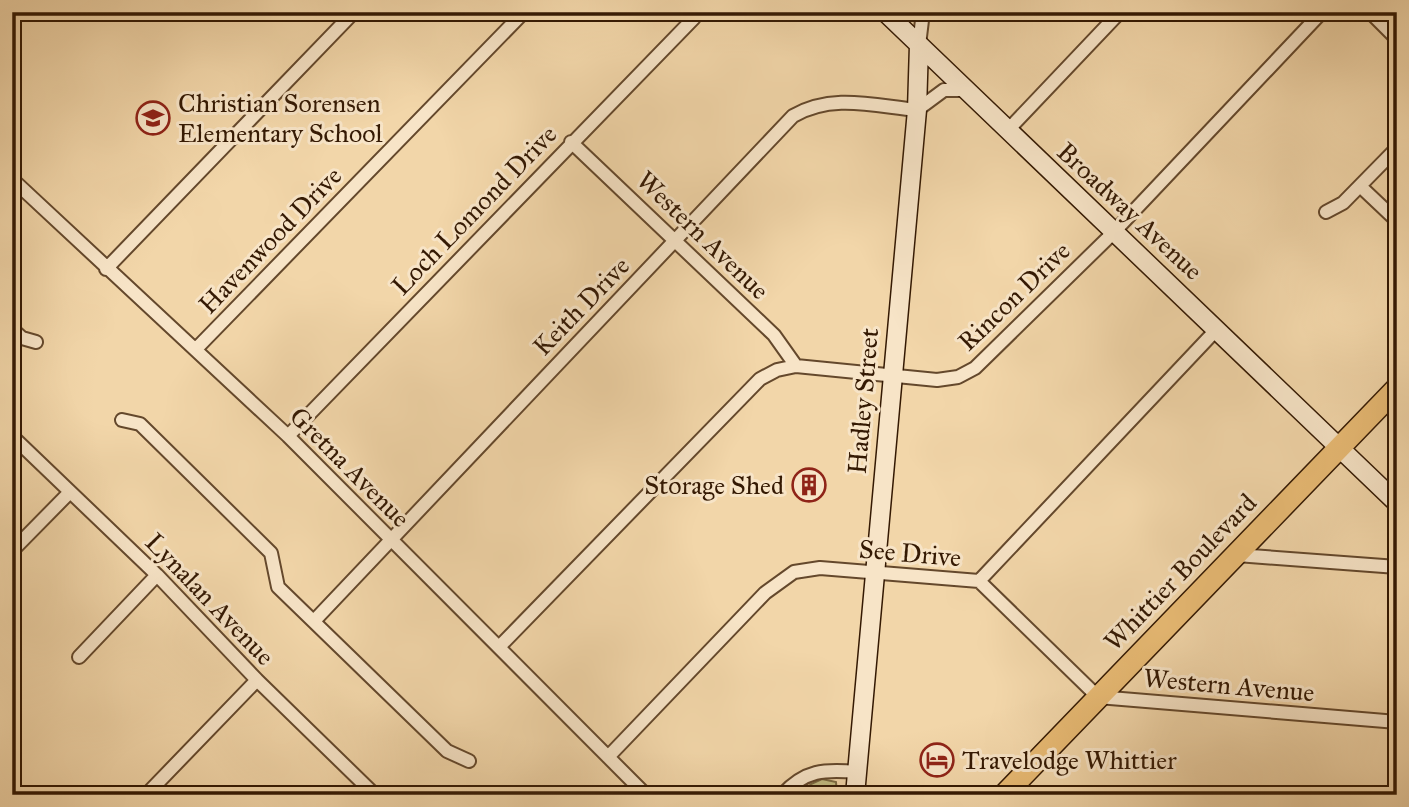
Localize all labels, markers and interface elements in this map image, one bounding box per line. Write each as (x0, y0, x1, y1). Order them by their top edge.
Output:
place label: Christian Sorensen Elementary School (178, 87, 382, 149)
school or university icon: Christian Sorensen Elementary School (134, 99, 172, 137)
street label: Loch Lomond Drive (385, 118, 563, 302)
street label: Broadway Avenue (1051, 135, 1210, 287)
street label: Havenwood Drive (192, 160, 348, 320)
street label: Western Avenue (630, 164, 776, 306)
street label: Rincon Drive (951, 235, 1077, 357)
street label: Keith Drive (526, 250, 636, 362)
street label: Hadley Street (841, 327, 885, 475)
street label: Gretna Avenue (283, 400, 417, 534)
building icon: Storage Shed (790, 466, 828, 504)
place label: Storage Shed (644, 469, 784, 501)
street label: Whittier Boulevard (1097, 487, 1263, 657)
street label: Lynalan Avenue (139, 526, 281, 672)
street label: See Drive (858, 533, 963, 573)
street label: Western Avenue (1142, 662, 1316, 708)
hotel icon: Travelodge Whittier (918, 741, 956, 779)
place label: Travelodge Whittier (962, 744, 1177, 776)

